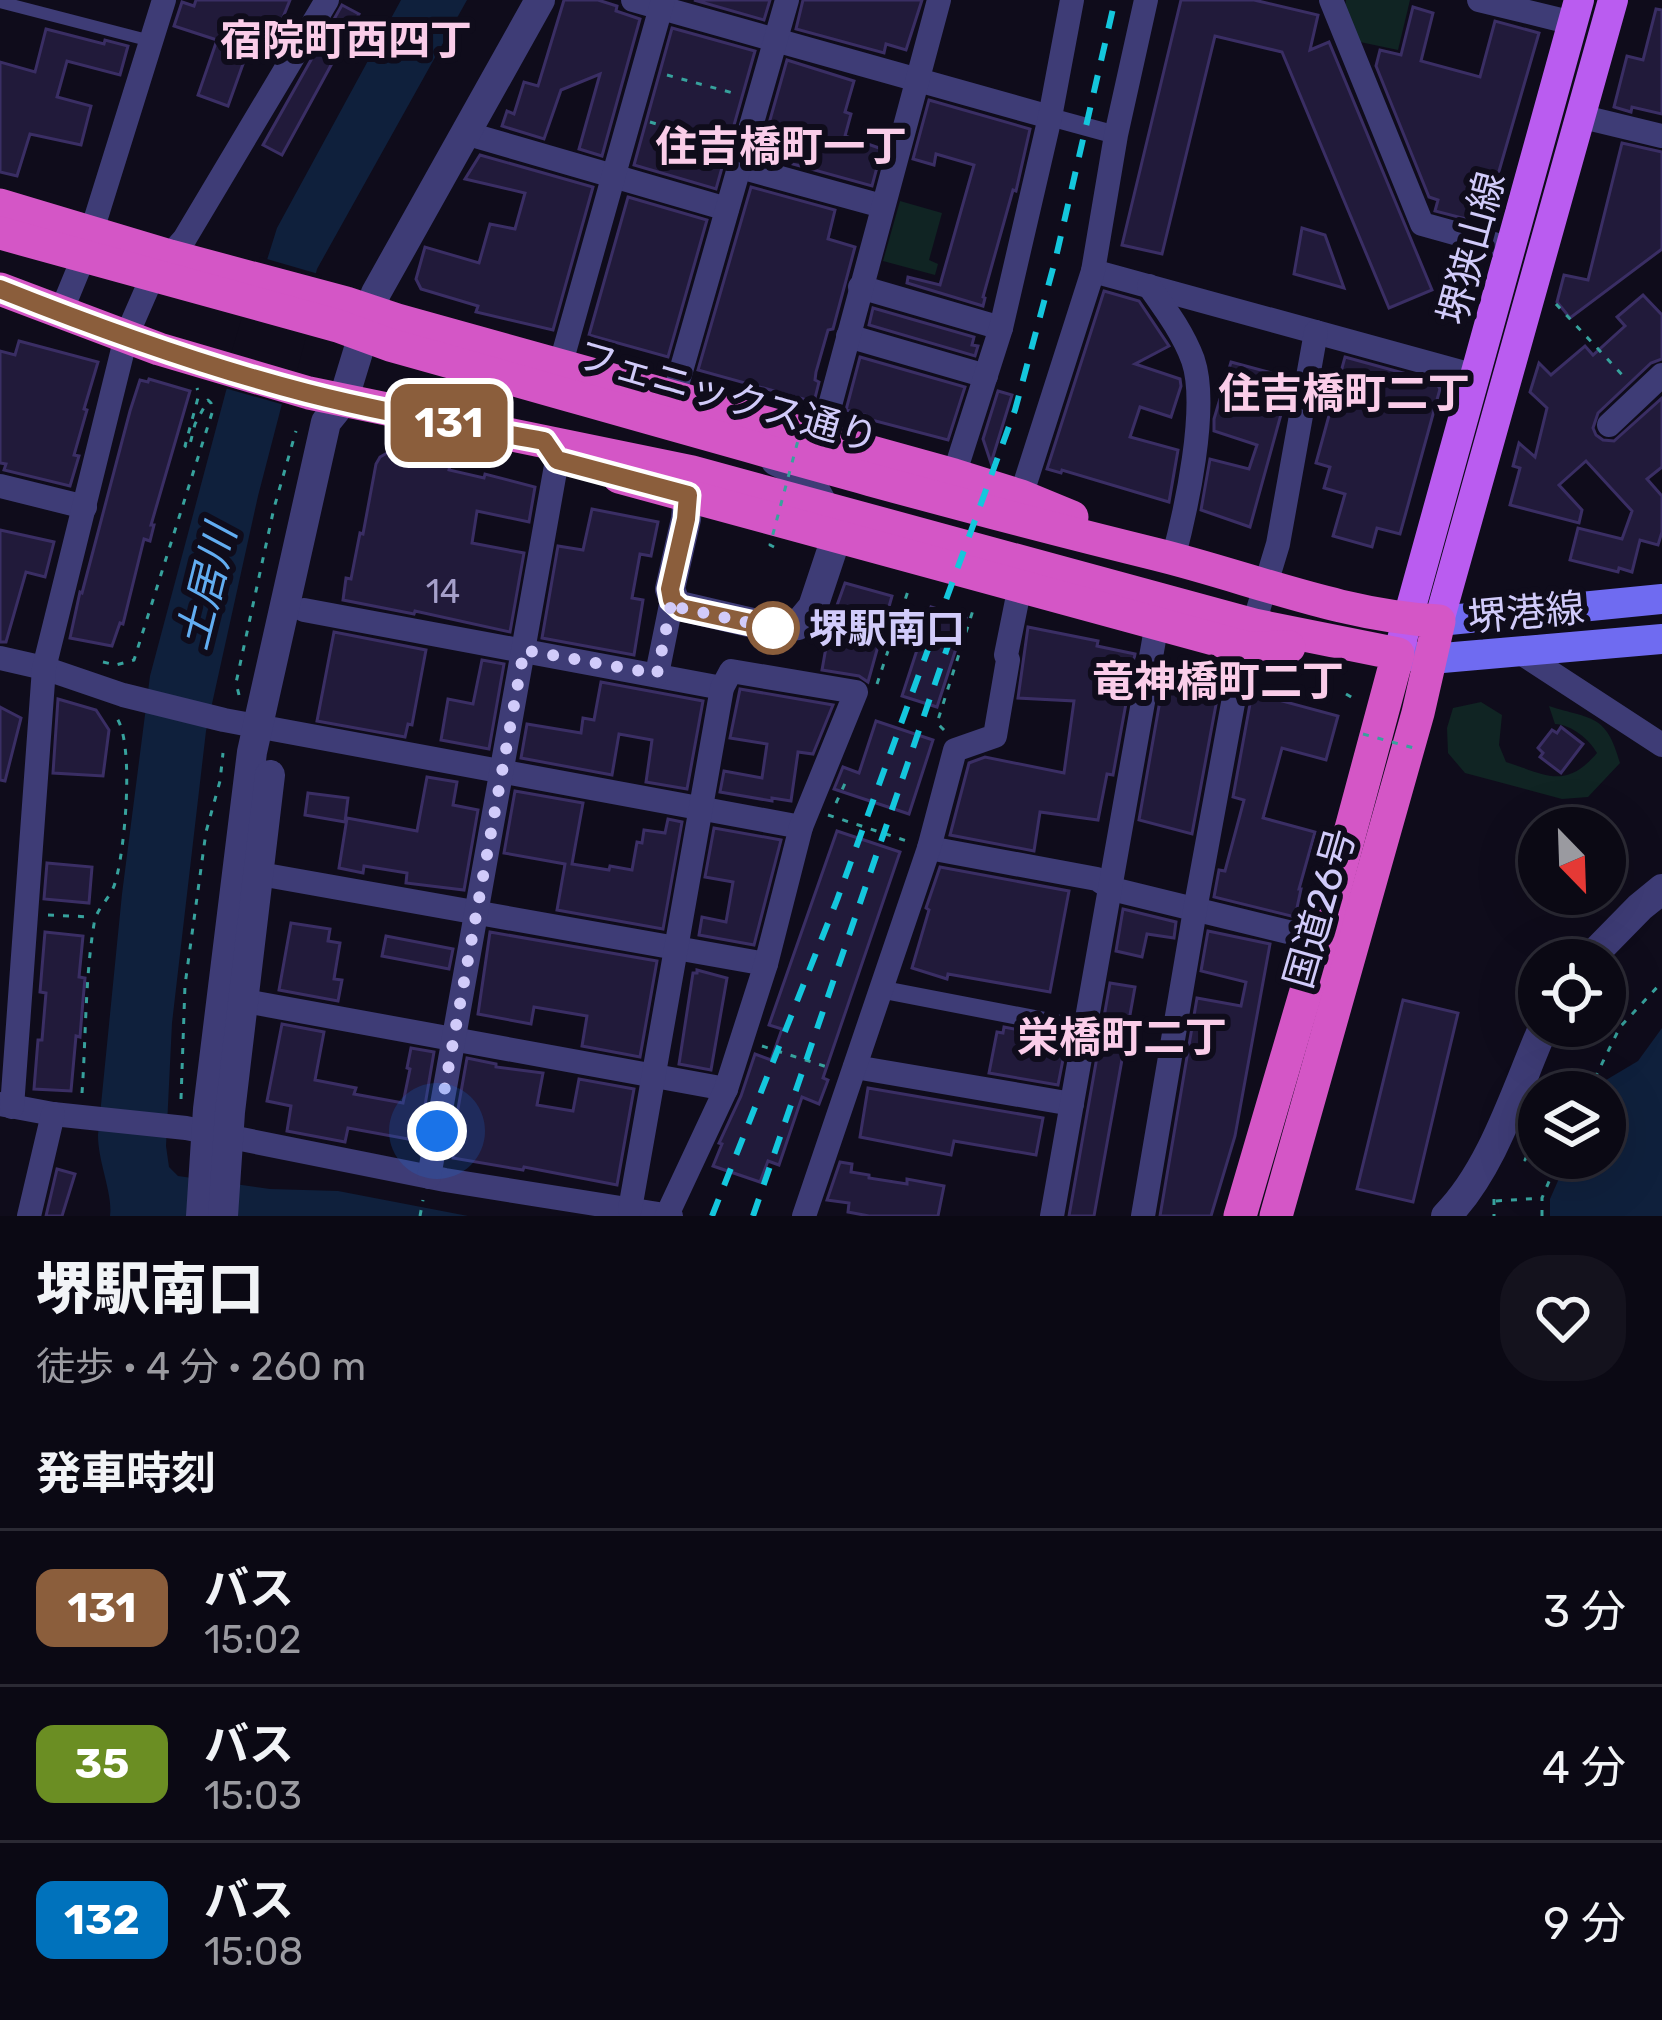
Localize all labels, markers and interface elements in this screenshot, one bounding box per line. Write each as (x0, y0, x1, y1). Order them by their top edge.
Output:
district label: 宿院町西四丁 (220, 16, 472, 66)
district label: 住吉橋町一丁 (655, 122, 907, 172)
street label: 堺狭山線 (1430, 167, 1514, 330)
street label: フェニックス通り (572, 332, 883, 462)
district label: 住吉橋町二丁 (1218, 369, 1470, 419)
line badge: 131 (380, 384, 518, 462)
text: 131 (415, 398, 483, 448)
water label: 土居川 (167, 516, 247, 654)
house number: 14 (426, 572, 460, 611)
street label: 堺港線 (1466, 585, 1586, 641)
marker: 堺駅南口 (748, 603, 798, 653)
place label: 堺駅南口 (809, 606, 965, 652)
district label: 竜神橋町二丁 (1092, 657, 1344, 707)
north arrow (1518, 807, 1626, 915)
map controls (1518, 807, 1626, 1179)
street label: 国道26号 (1275, 823, 1365, 993)
button: locate (1518, 939, 1626, 1047)
district label: 栄橋町二丁 (1017, 1013, 1227, 1063)
button: layers (1518, 1071, 1626, 1179)
your location (407, 1101, 467, 1161)
button: heart (1500, 1255, 1626, 1381)
text: 堺駅南口 (36, 1256, 264, 1323)
text: 徒歩 · 4 分 · 260 m (36, 1344, 366, 1390)
text: 発車時刻 (36, 1447, 216, 1500)
text: バス (204, 1562, 294, 1615)
text: 131 (68, 1583, 136, 1633)
text: 3 分 (1543, 1585, 1626, 1638)
text: 15:02 (204, 1617, 302, 1663)
text: バス (204, 1718, 294, 1771)
text: 35 (75, 1739, 129, 1789)
text: 4 分 (1542, 1741, 1626, 1794)
text: 15:03 (204, 1773, 302, 1819)
text: バス (204, 1874, 294, 1927)
text: 132 (64, 1895, 140, 1945)
text: 9 分 (1543, 1897, 1626, 1950)
text: 15:08 (204, 1929, 303, 1975)

